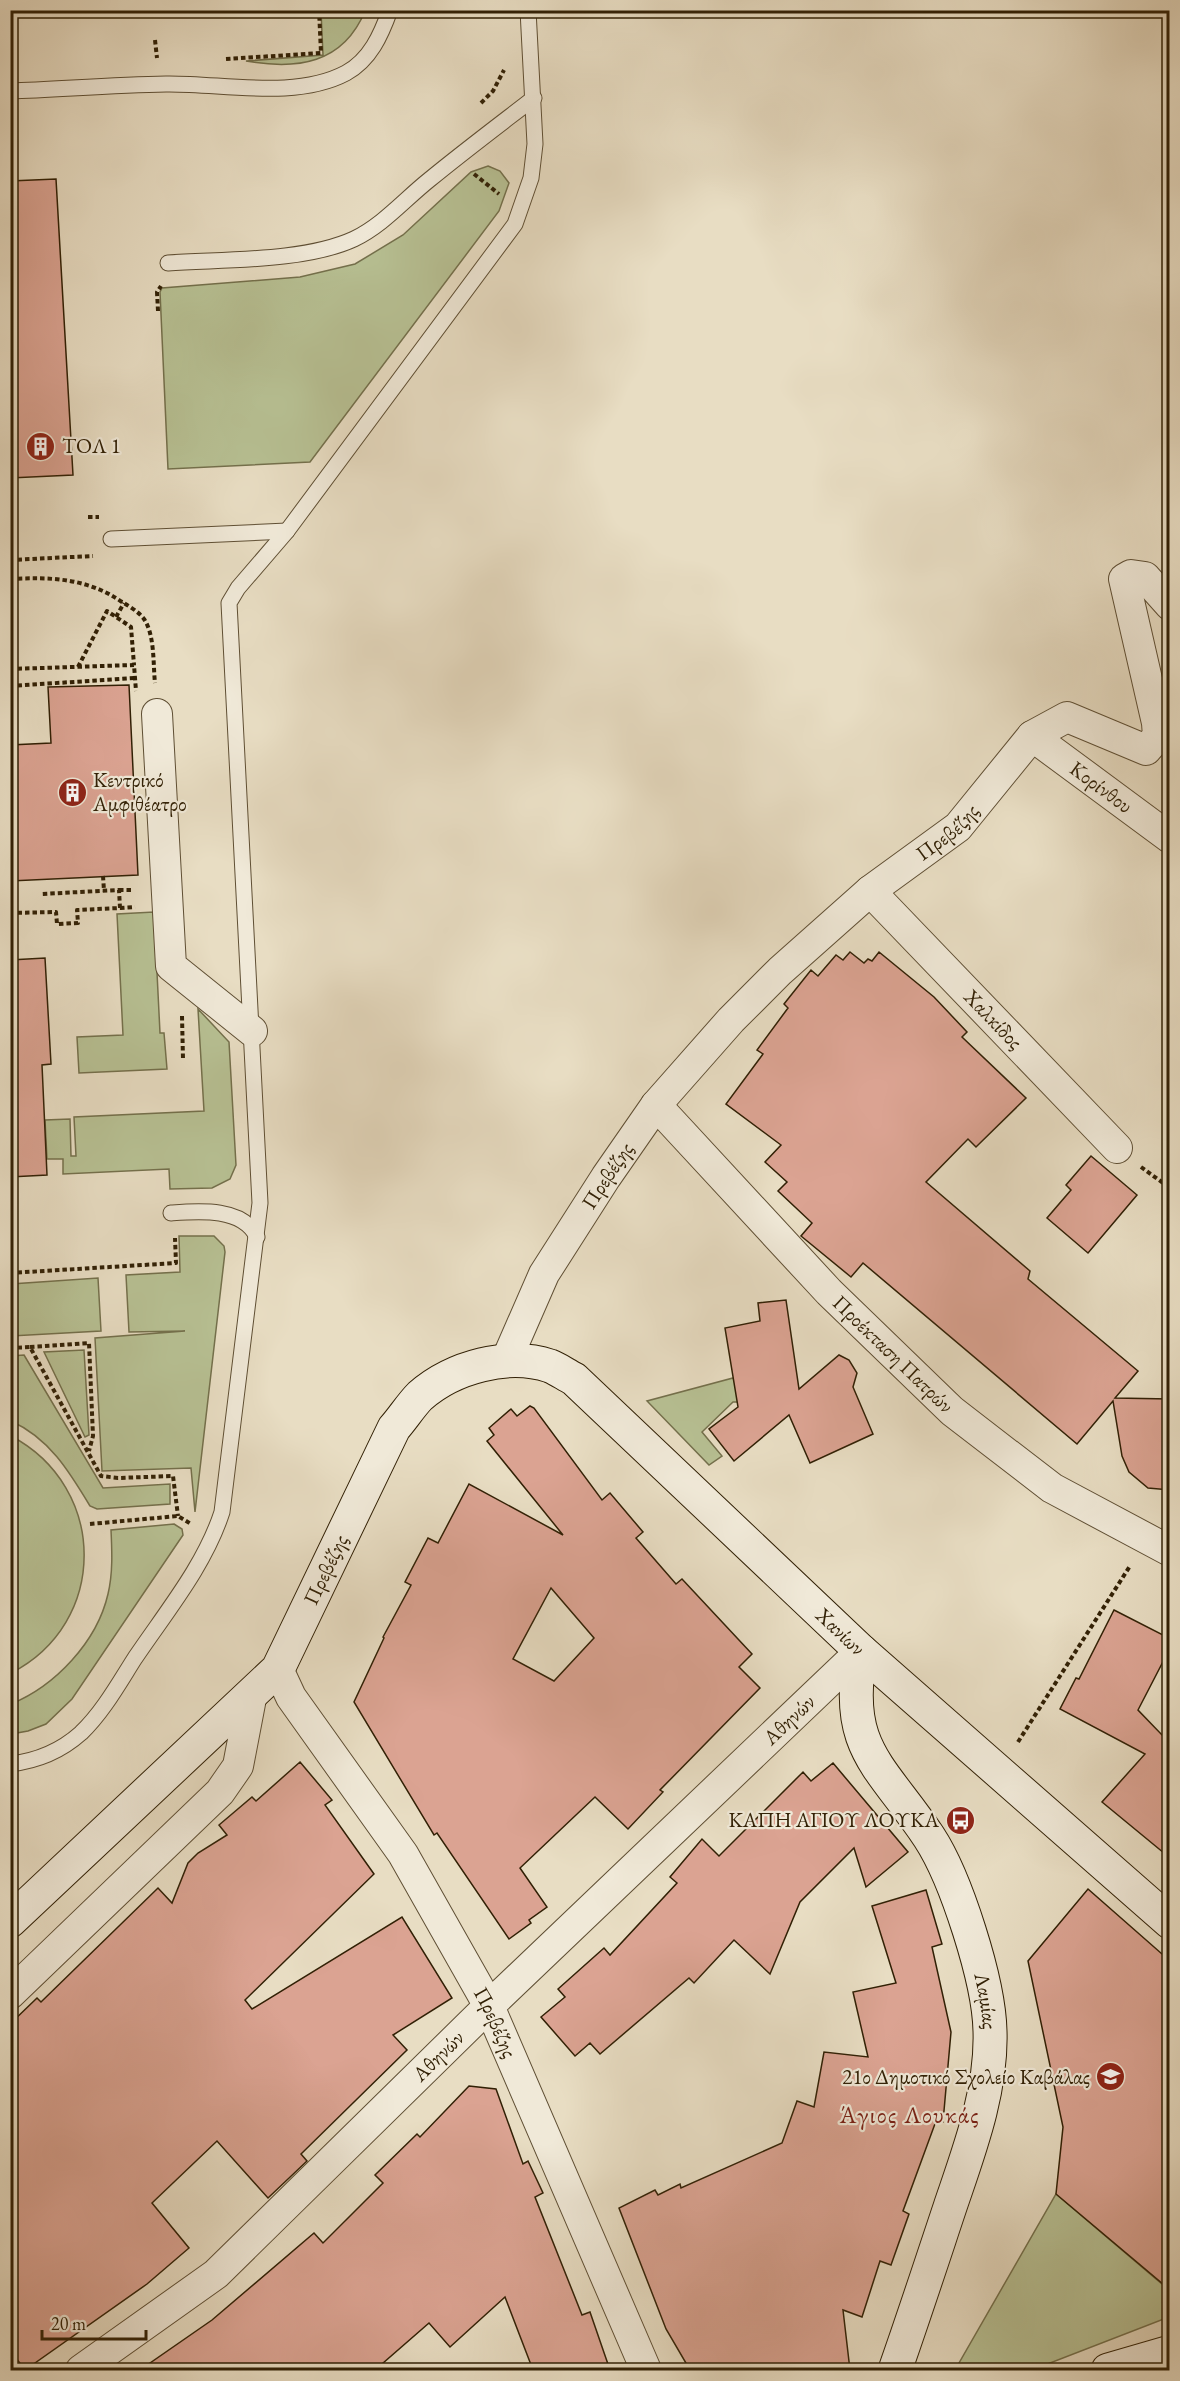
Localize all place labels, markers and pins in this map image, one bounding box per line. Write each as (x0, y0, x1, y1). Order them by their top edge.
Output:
building icon: ΤΟΛ 1 (25, 430, 57, 462)
place label: ΤΟΛ 1 (62, 432, 121, 459)
place label: Κεντρικό Αμφιθέατρο (92, 766, 187, 817)
building icon: Κεντρικό Αμφιθέατρο (56, 776, 88, 808)
bus stop icon: ΚΑΠΗ ΑΓΙΟΥ ΛΟΥΚΑ (944, 1804, 976, 1836)
place label: ΚΑΠΗ ΑΓΙΟΥ ΛΟΥΚΑ (728, 1806, 939, 1833)
school or university icon: 21ο Δημοτικό Σχολείο Καβάλας (1095, 2061, 1127, 2093)
place label: 21ο Δημοτικό Σχολείο Καβάλας (842, 2063, 1090, 2090)

